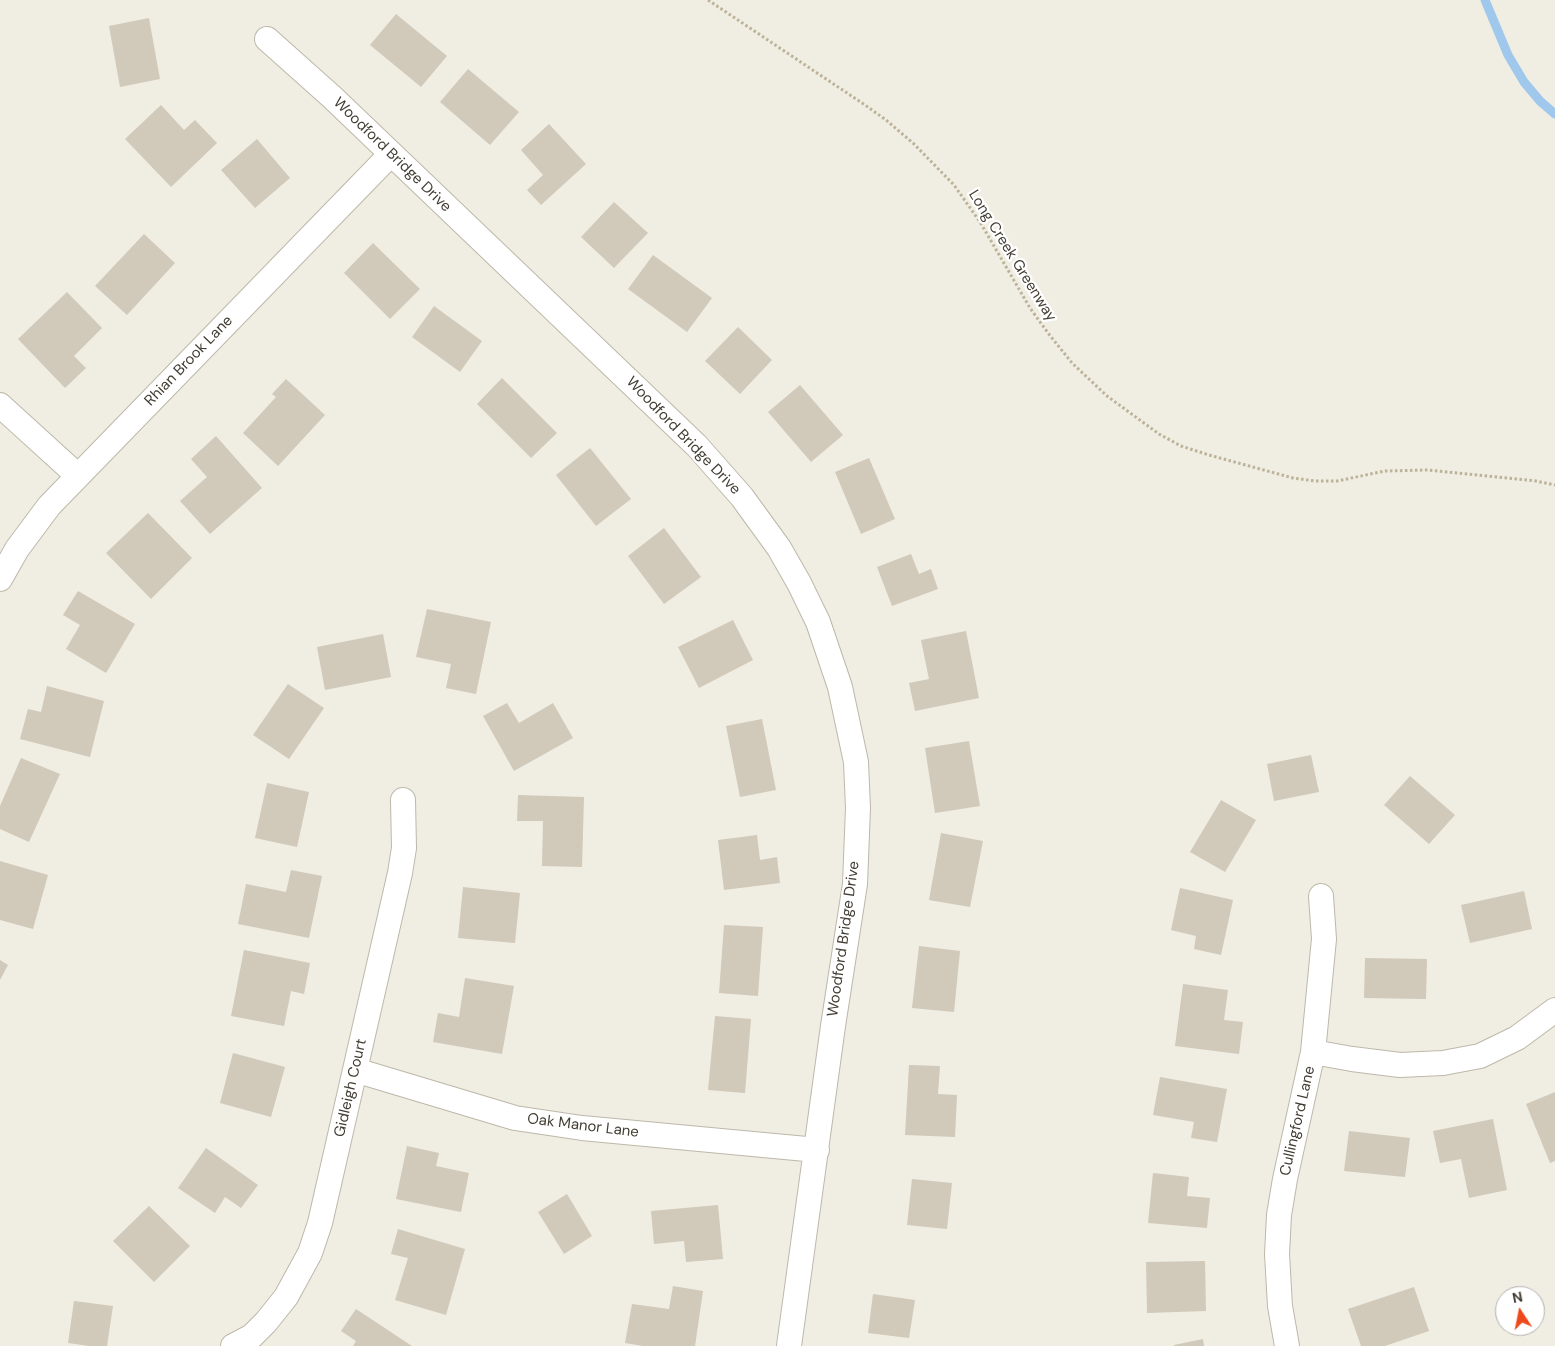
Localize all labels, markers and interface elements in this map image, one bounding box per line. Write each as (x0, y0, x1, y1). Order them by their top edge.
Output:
street label: Woodford Bridge Drive (329, 94, 455, 216)
street label: Long Creek Greenway (964, 187, 1060, 325)
street label: Rhian Brook Lane (141, 312, 237, 410)
street label: Woodford Bridge Drive (622, 373, 744, 499)
street label: Woodford Bridge Drive (824, 860, 864, 1018)
street label: Gidleigh Court (331, 1037, 371, 1139)
street label: Cullingford Lane (1277, 1064, 1319, 1178)
street label: Oak Manor Lane (526, 1110, 640, 1142)
north arrow (1495, 1286, 1545, 1336)
text: N (1511, 1287, 1524, 1307)

